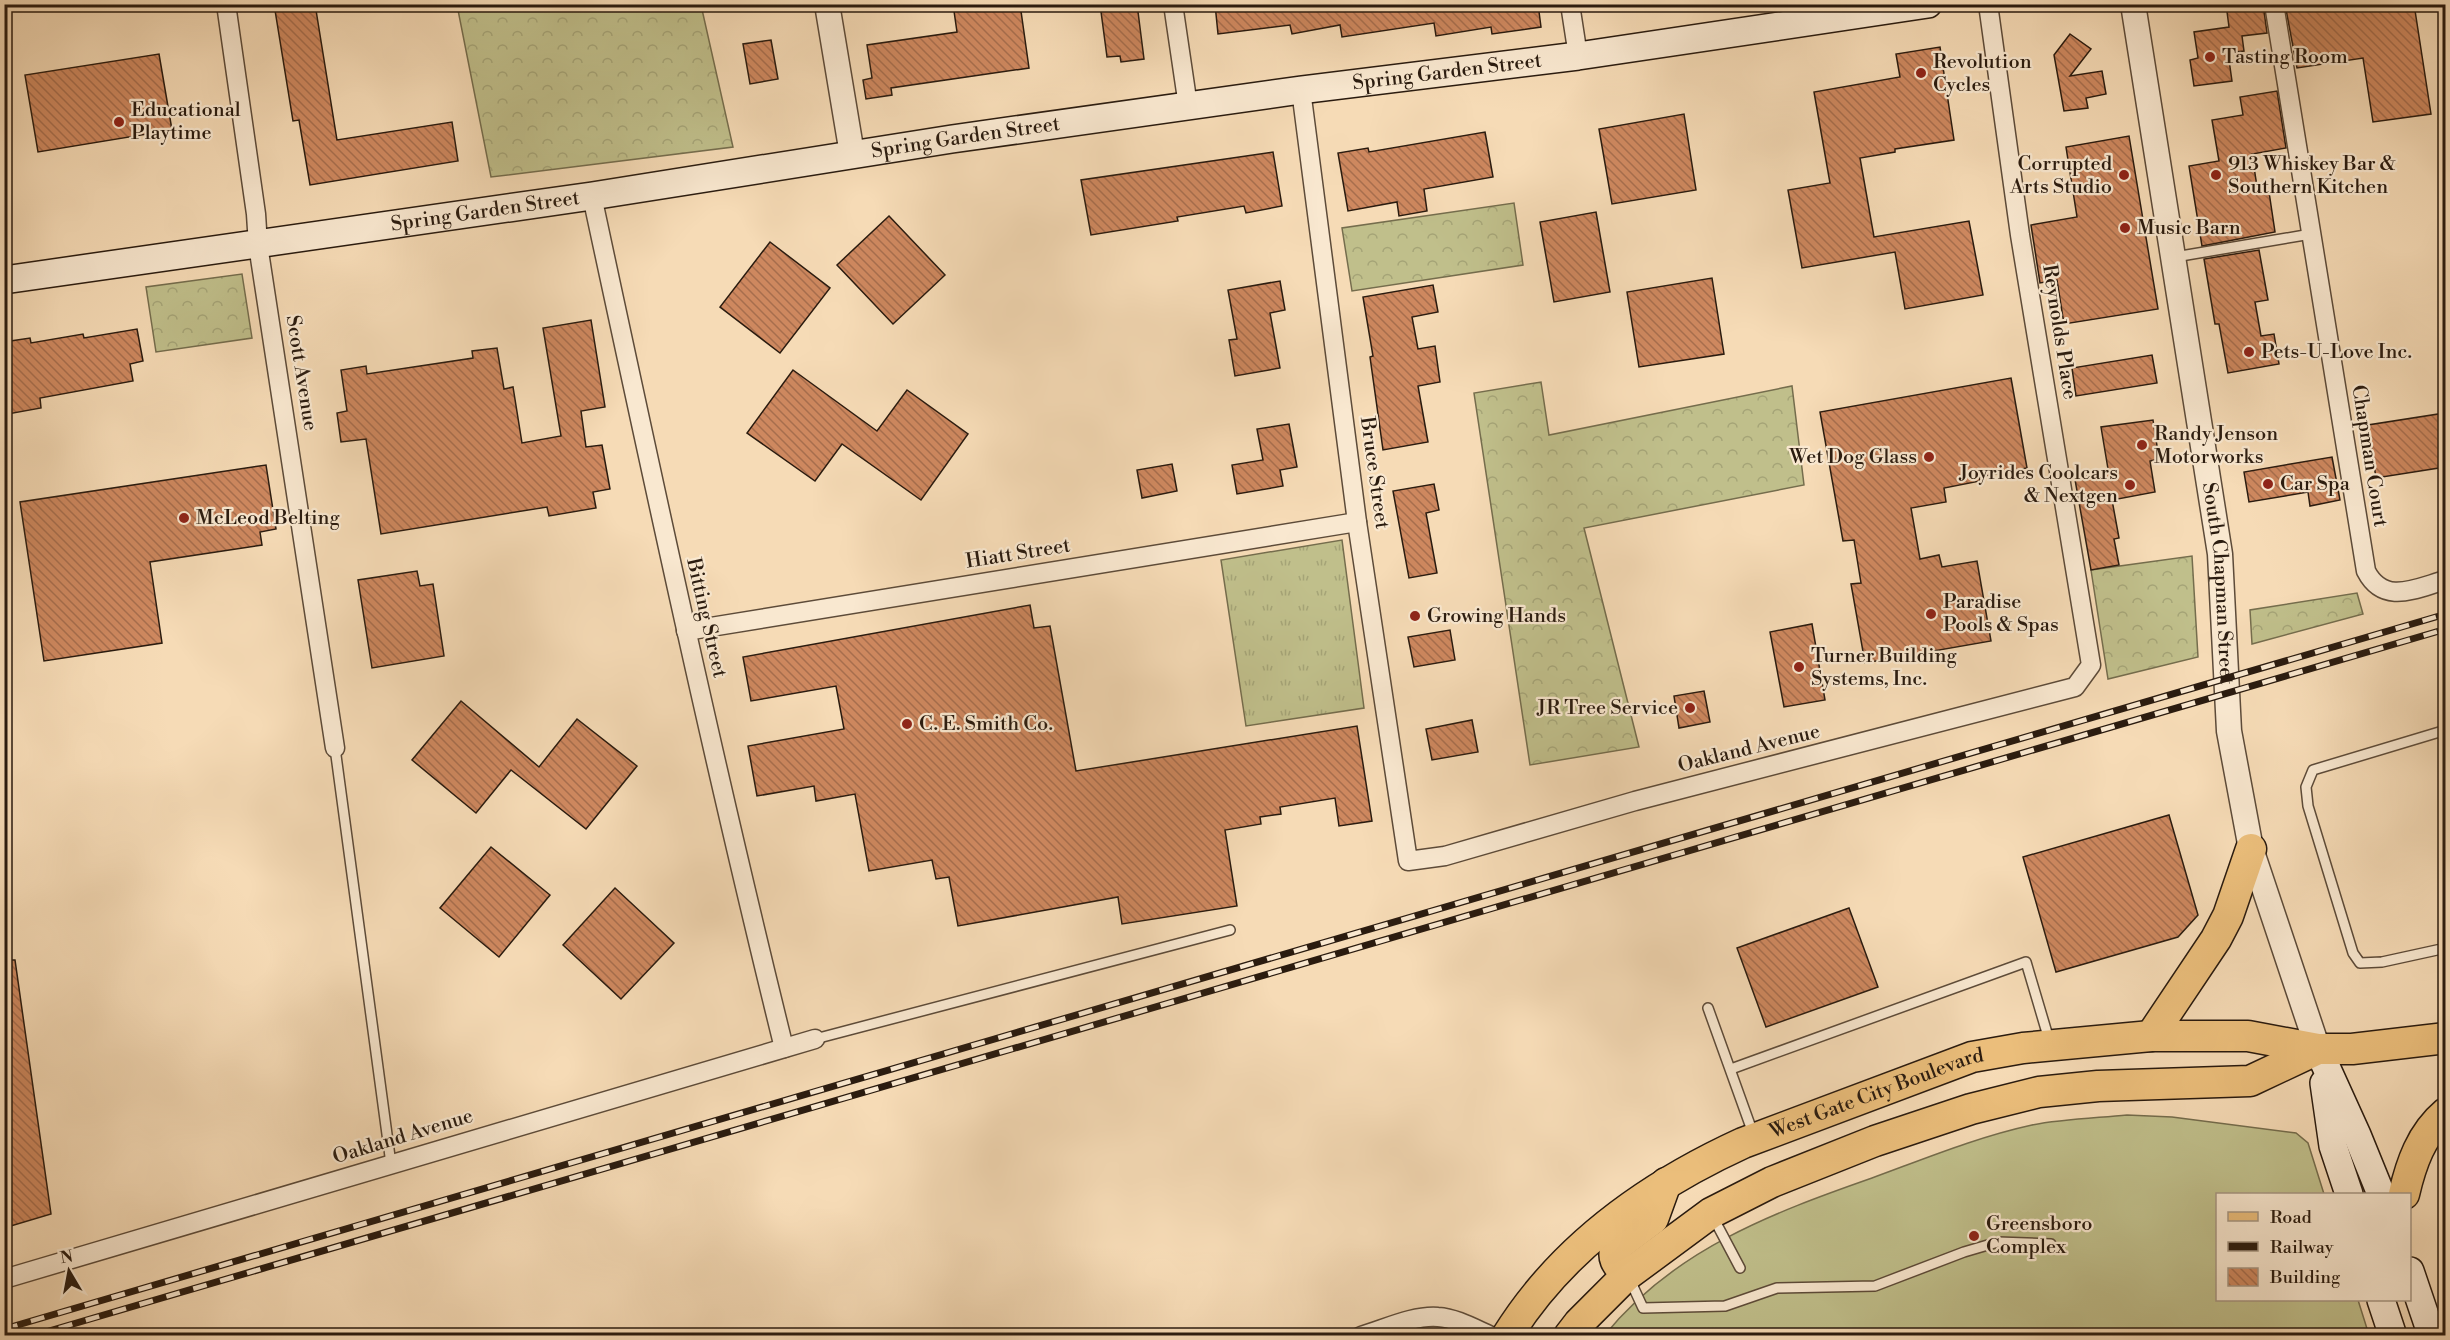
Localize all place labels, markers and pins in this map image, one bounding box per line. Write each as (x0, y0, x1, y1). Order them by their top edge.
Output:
place label: Tasting Room (2222, 45, 2348, 70)
place label: Revolution Cycles (1933, 50, 2032, 98)
marker: Tasting Room (2203, 50, 2217, 64)
marker: Revolution Cycles (1914, 66, 1928, 80)
place label: Educational Playtime (131, 98, 241, 146)
marker: Educational Playtime (112, 115, 126, 129)
place label: Corrupted Arts Studio (2009, 152, 2113, 200)
place label: 913 Whiskey Bar & Southern Kitchen (2228, 152, 2396, 200)
marker: Corrupted Arts Studio (2117, 168, 2131, 182)
marker: 913 Whiskey Bar & Southern Kitchen (2209, 168, 2223, 182)
place label: Music Barn (2137, 216, 2241, 241)
marker: Music Barn (2118, 221, 2132, 235)
place label: Pets-U-Love Inc. (2261, 340, 2412, 365)
marker: Pets-U-Love Inc. (2242, 345, 2256, 359)
place label: Randy Jenson Motorworks (2154, 422, 2278, 470)
marker: Randy Jenson Motorworks (2135, 438, 2149, 452)
place label: Wet Dog Glass (1788, 445, 1917, 470)
marker: Wet Dog Glass (1922, 450, 1936, 464)
place label: Joyrides Coolcars & Nextgen (1958, 461, 2118, 509)
place label: Car Spa (2280, 472, 2351, 497)
marker: Car Spa (2261, 477, 2275, 491)
marker: Joyrides Coolcars & Nextgen (2123, 478, 2137, 492)
place label: McLeod Belting (196, 506, 341, 531)
marker: McLeod Belting (177, 511, 191, 525)
place label: Paradise Pools & Spas (1943, 590, 2059, 638)
place label: Growing Hands (1427, 604, 1566, 629)
marker: Paradise Pools & Spas (1924, 607, 1938, 621)
marker: Growing Hands (1408, 609, 1422, 623)
place label: Turner Building Systems, Inc. (1811, 644, 1957, 692)
marker: Turner Building Systems, Inc. (1792, 660, 1806, 674)
place label: JR Tree Service (1536, 696, 1678, 721)
marker: JR Tree Service (1683, 701, 1697, 715)
place label: C. E. Smith Co. (919, 712, 1053, 737)
marker: C. E. Smith Co. (900, 717, 914, 731)
place label: Greensboro Complex (1986, 1212, 2092, 1260)
marker: Greensboro Complex (1967, 1229, 1981, 1243)

